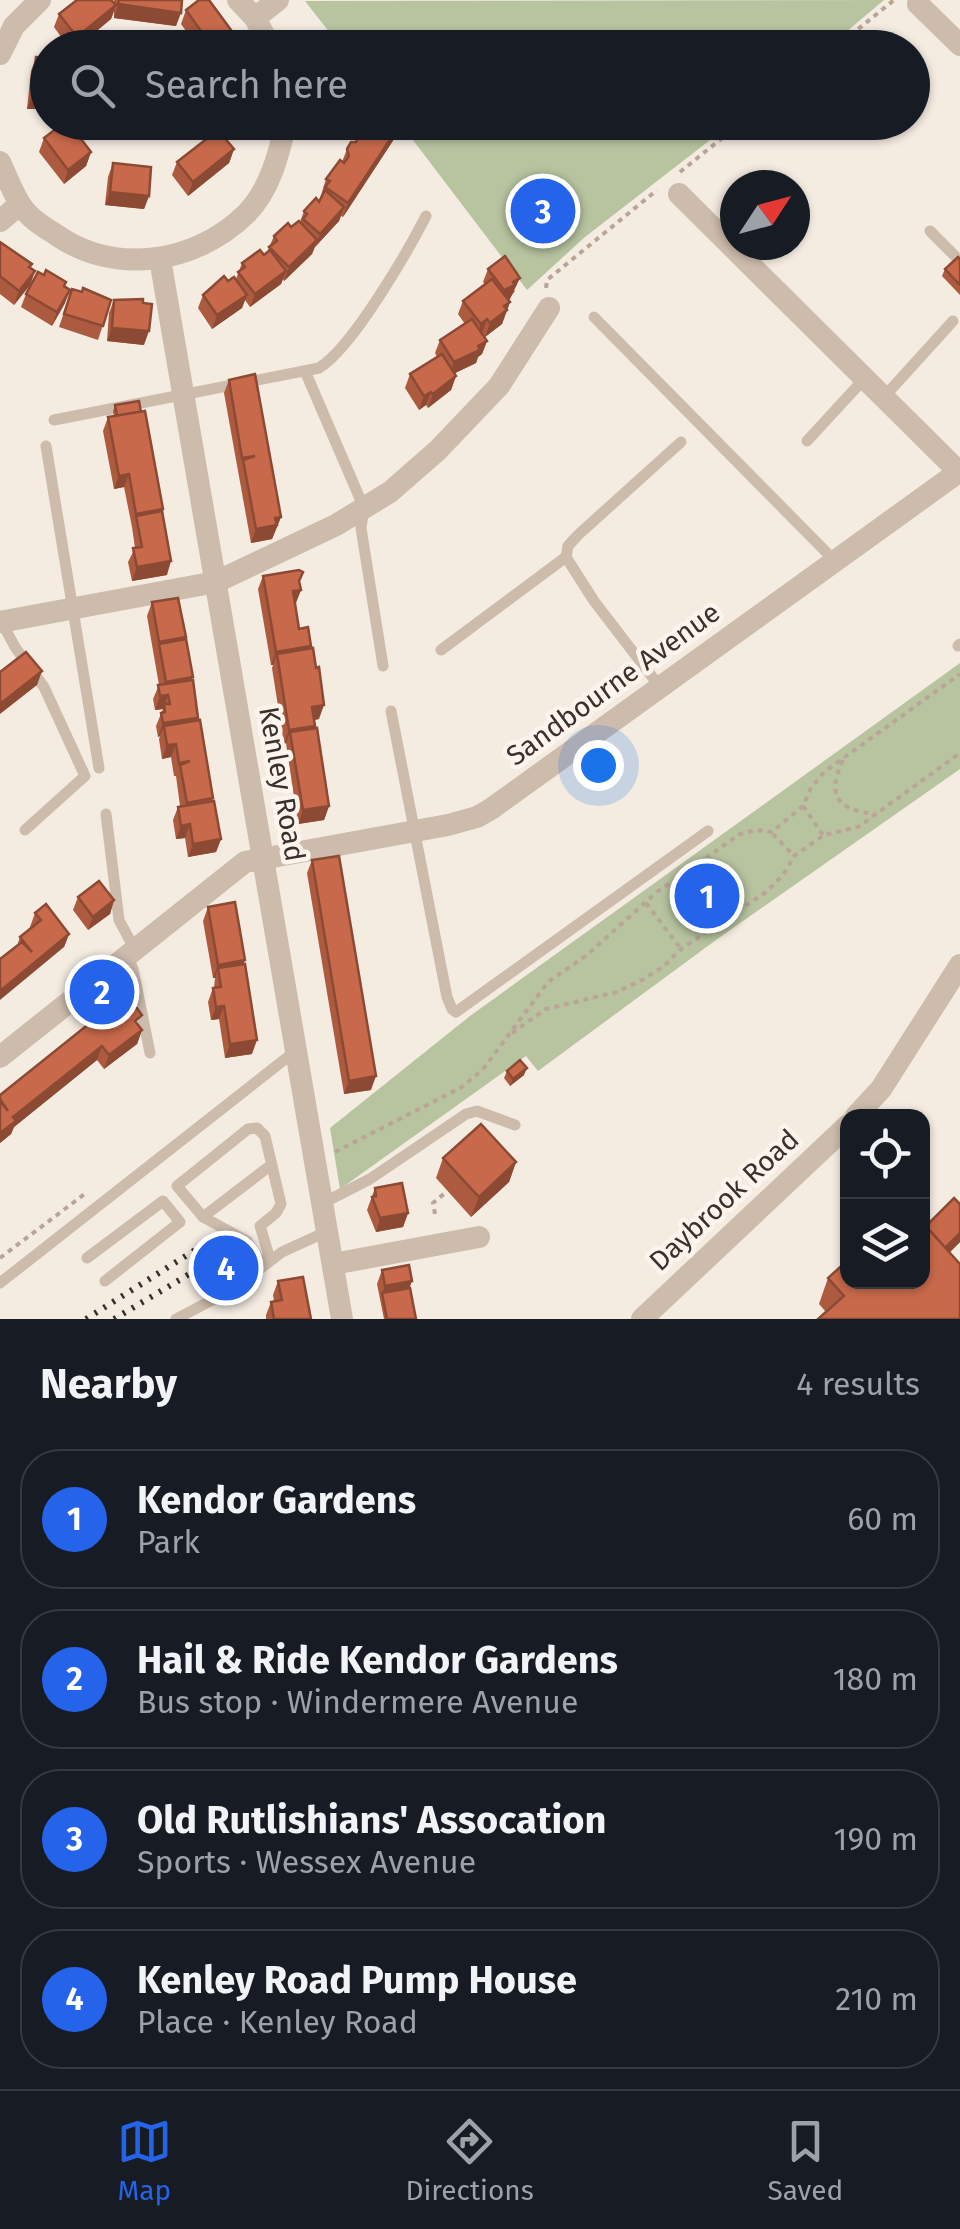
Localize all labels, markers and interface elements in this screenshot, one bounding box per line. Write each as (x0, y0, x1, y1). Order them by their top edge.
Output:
search box (30, 30, 930, 140)
icon: search (65, 58, 120, 113)
text: Search here (145, 62, 348, 108)
north arrow (720, 170, 810, 260)
pin: 3 (510, 174, 576, 248)
street label: Sandbourne Avenue (500, 595, 726, 773)
street label: Kenley Road (252, 704, 312, 864)
your location (573, 740, 624, 791)
pin: 1 (674, 858, 740, 934)
pin: 2 (70, 954, 134, 1030)
map controls (840, 1109, 930, 1289)
button: locate (840, 1109, 930, 1199)
street label: Daybrook Road (643, 1122, 805, 1278)
button: layers (840, 1199, 930, 1289)
pin: 4 (194, 1230, 258, 1306)
text: Nearby (40, 1359, 177, 1409)
text: 4 results (796, 1365, 920, 1403)
text: Kendor Gardens (137, 1477, 416, 1523)
text: 1 (67, 1500, 82, 1538)
text: 60 m (847, 1500, 918, 1538)
text: Park (137, 1523, 200, 1561)
text: Hail & Ride Kendor Gardens (137, 1637, 618, 1683)
text: 2 (66, 1660, 83, 1698)
text: 180 m (833, 1660, 918, 1698)
text: Bus stop · Windermere Avenue (137, 1683, 578, 1721)
text: Old Rutlishians' Assocation (137, 1797, 606, 1843)
text: 3 (66, 1820, 83, 1858)
text: 190 m (834, 1820, 918, 1858)
text: Sports · Wessex Avenue (137, 1843, 476, 1881)
text: Kenley Road Pump House (137, 1957, 577, 2003)
text: 4 (65, 1980, 84, 2018)
text: 210 m (835, 1980, 918, 2018)
text: Place · Kenley Road (137, 2003, 418, 2041)
tab: Map (117, 2114, 172, 2207)
tab: Directions (405, 2114, 534, 2207)
tab: Saved (767, 2114, 843, 2207)

